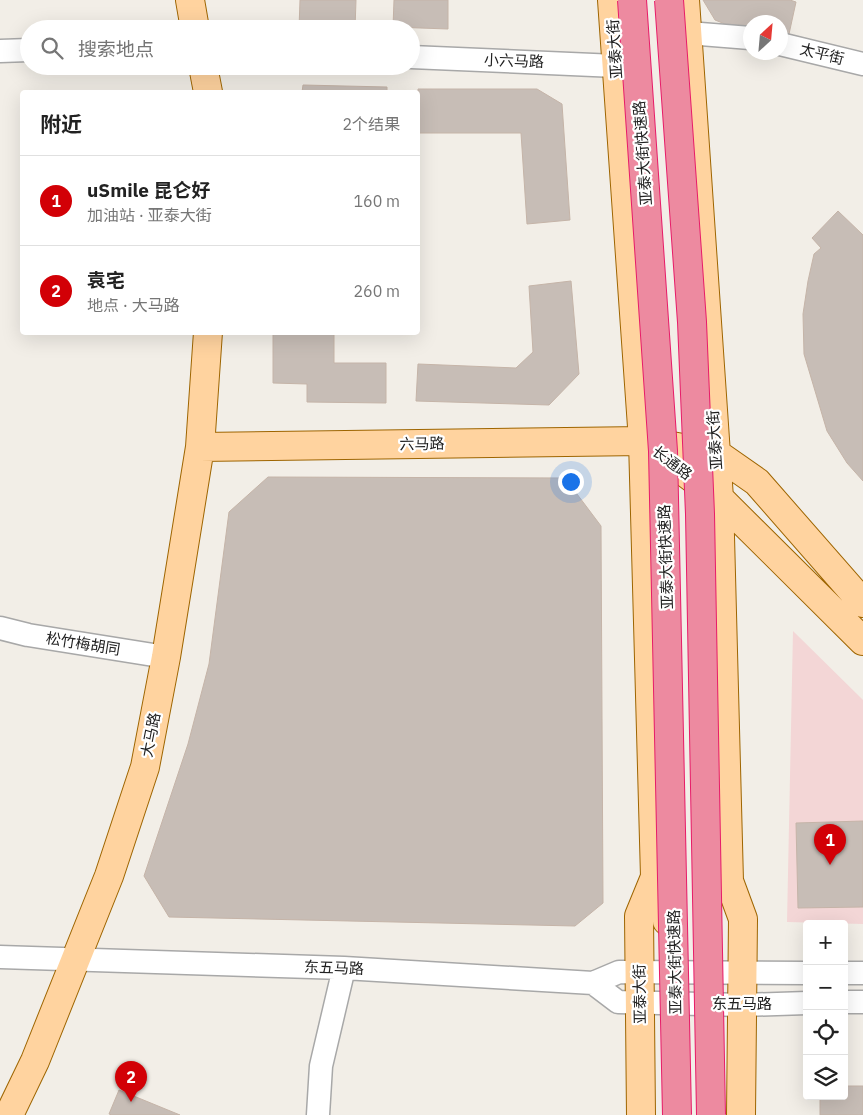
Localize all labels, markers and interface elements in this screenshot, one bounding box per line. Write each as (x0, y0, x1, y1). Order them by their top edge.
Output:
north arrow (743, 15, 788, 60)
street label: 亚泰大街 (603, 18, 626, 80)
search box (20, 20, 420, 75)
icon: search (38, 34, 66, 62)
text: 搜索地点 (78, 37, 154, 61)
street label: 太平街 (798, 39, 846, 68)
street label: 小六马路 (484, 50, 544, 71)
street label: 亚泰大街快速路 (629, 100, 656, 206)
text: 附近 (40, 110, 82, 138)
text: 2个结果 (342, 114, 400, 134)
text: uSmile 昆仑好 (87, 178, 211, 202)
text: 1 (51, 191, 61, 211)
text: 160 m (353, 191, 400, 211)
text: 加油站 · 亚泰大街 (87, 205, 212, 225)
text: 袁宅 (87, 268, 125, 292)
text: 2 (51, 281, 61, 301)
text: 260 m (353, 281, 400, 301)
text: 地点 · 大马路 (87, 295, 180, 315)
street label: 亚泰大街 (703, 409, 726, 471)
street label: 六马路 (399, 434, 445, 453)
street label: 长通路 (649, 441, 696, 484)
your location (558, 469, 584, 495)
street label: 亚泰大街快速路 (654, 504, 677, 610)
street label: 松竹梅胡同 (45, 628, 122, 659)
street label: 大马路 (137, 711, 164, 759)
pin: 1 (814, 824, 846, 865)
street label: 亚泰大街快速路 (664, 909, 685, 1015)
map controls (803, 920, 848, 1100)
button: + (803, 920, 848, 965)
street label: 东五马路 (304, 957, 364, 978)
street label: 亚泰大街 (629, 964, 650, 1024)
button: − (803, 965, 848, 1010)
street label: 东五马路 (712, 994, 772, 1013)
button: locate (803, 1010, 848, 1055)
button: layers (803, 1055, 848, 1100)
pin: 2 (115, 1061, 147, 1102)

